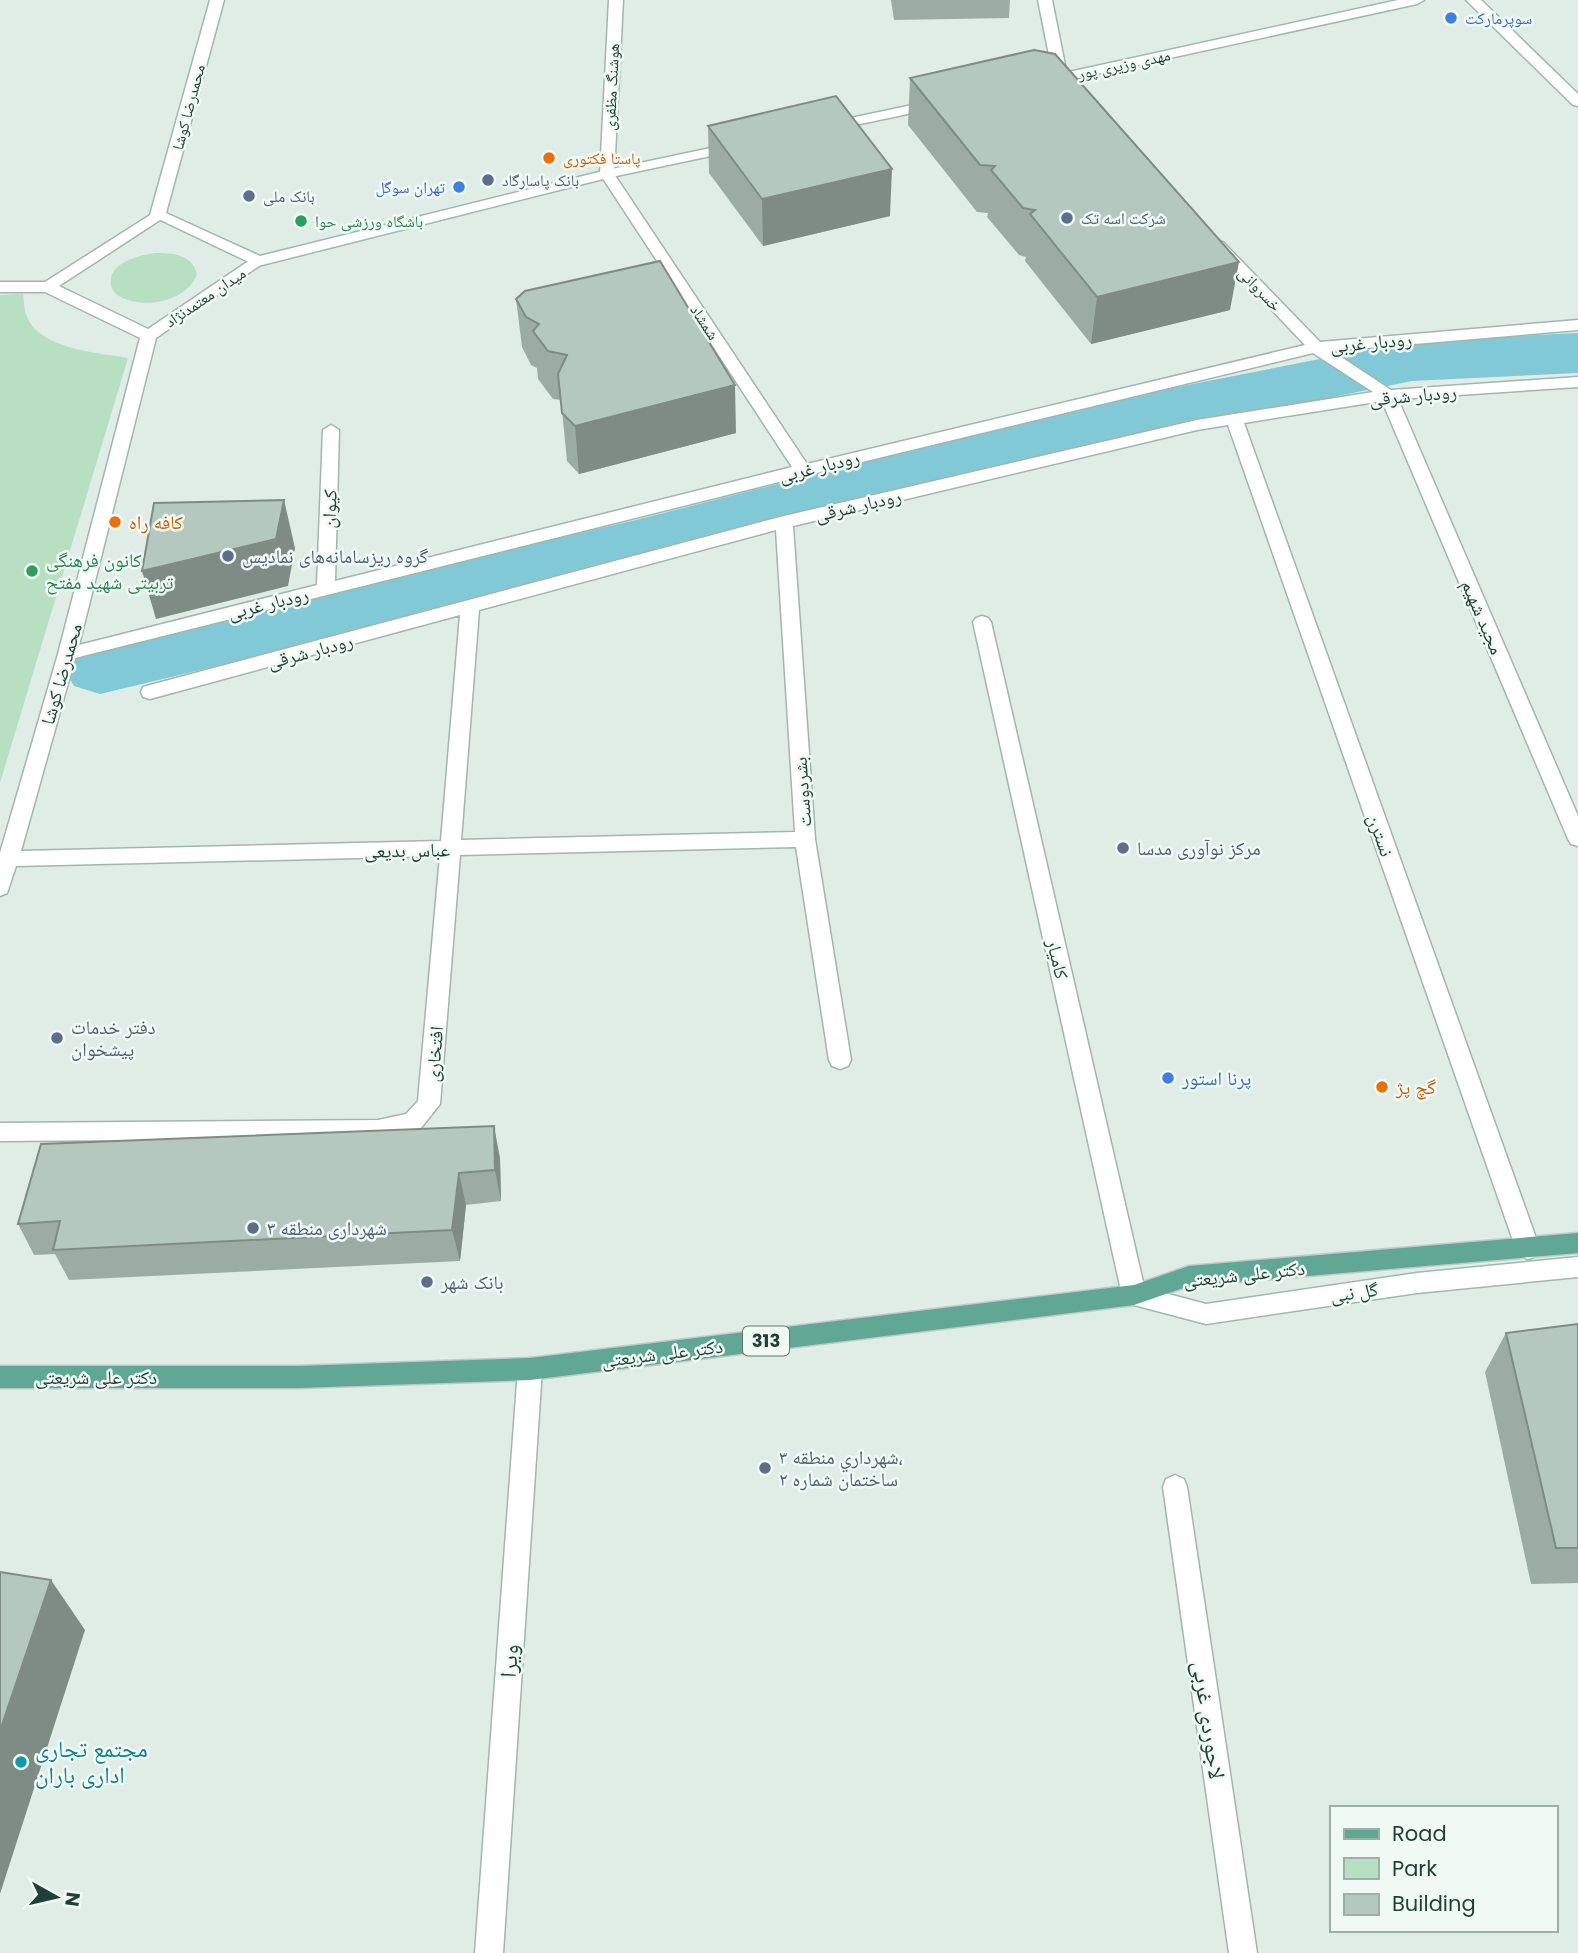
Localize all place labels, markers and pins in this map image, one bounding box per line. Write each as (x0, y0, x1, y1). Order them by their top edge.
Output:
place label: سوپرمارکت (1465, 7, 1532, 30)
marker: سوپرمارکت (1443, 10, 1459, 26)
place label: پاستا فکتورى (563, 147, 641, 170)
marker: پاستا فکتورى (541, 150, 557, 166)
place label: بانک پاسارگاد (502, 169, 579, 192)
marker: بانک پاسارگاد (480, 172, 496, 188)
place label: تهران سوگل (375, 176, 445, 199)
marker: تهران سوگل (451, 179, 467, 195)
place label: بانک ملی (263, 185, 315, 208)
marker: بانک ملی (241, 188, 257, 204)
place label: شرکت اسه تک (1081, 207, 1166, 230)
place label: باشگاه ورزشی حوا (315, 210, 423, 233)
marker: شرکت اسه تک (1059, 210, 1075, 226)
marker: باشگاه ورزشی حوا (293, 213, 309, 229)
place label: کافه راه (129, 509, 183, 536)
marker: کافه راه (107, 514, 123, 530)
place label: گروه ریزسامانه‌های نمادیس (242, 543, 428, 570)
place label: کانون فرهنگی تربیتی شهید مفتح (46, 547, 174, 596)
marker: گروه ریزسامانه‌های نمادیس (220, 548, 236, 564)
marker: کانون فرهنگی تربیتی شهید مفتح (24, 563, 40, 579)
place label: مرکز نوآوری مدسا (1137, 835, 1261, 862)
marker: مرکز نوآوری مدسا (1115, 840, 1131, 856)
place label: دفتر خدمات پیشخوان (71, 1014, 156, 1063)
marker: دفتر خدمات پیشخوان (49, 1030, 65, 1046)
place label: پرنا استور (1181, 1065, 1251, 1092)
marker: پرنا استور (1160, 1070, 1176, 1086)
place label: گچ پژ (1395, 1074, 1436, 1101)
marker: گچ پژ (1374, 1079, 1390, 1095)
place label: شهرداری منطقه ۳ (267, 1215, 387, 1242)
marker: شهرداری منطقه ۳ (245, 1220, 261, 1236)
place label: بانک شهر (440, 1269, 504, 1296)
marker: بانک شهر (419, 1274, 435, 1290)
place label: شهرداري منطقه ٣، ساختمان شماره ٢ (779, 1444, 903, 1493)
marker: شهرداري منطقه ٣، ساختمان شماره ٢ (757, 1460, 773, 1476)
place label: مجتمع تجاری اداری باران (35, 1733, 148, 1791)
marker: مجتمع تجاری اداری باران (13, 1754, 29, 1770)

